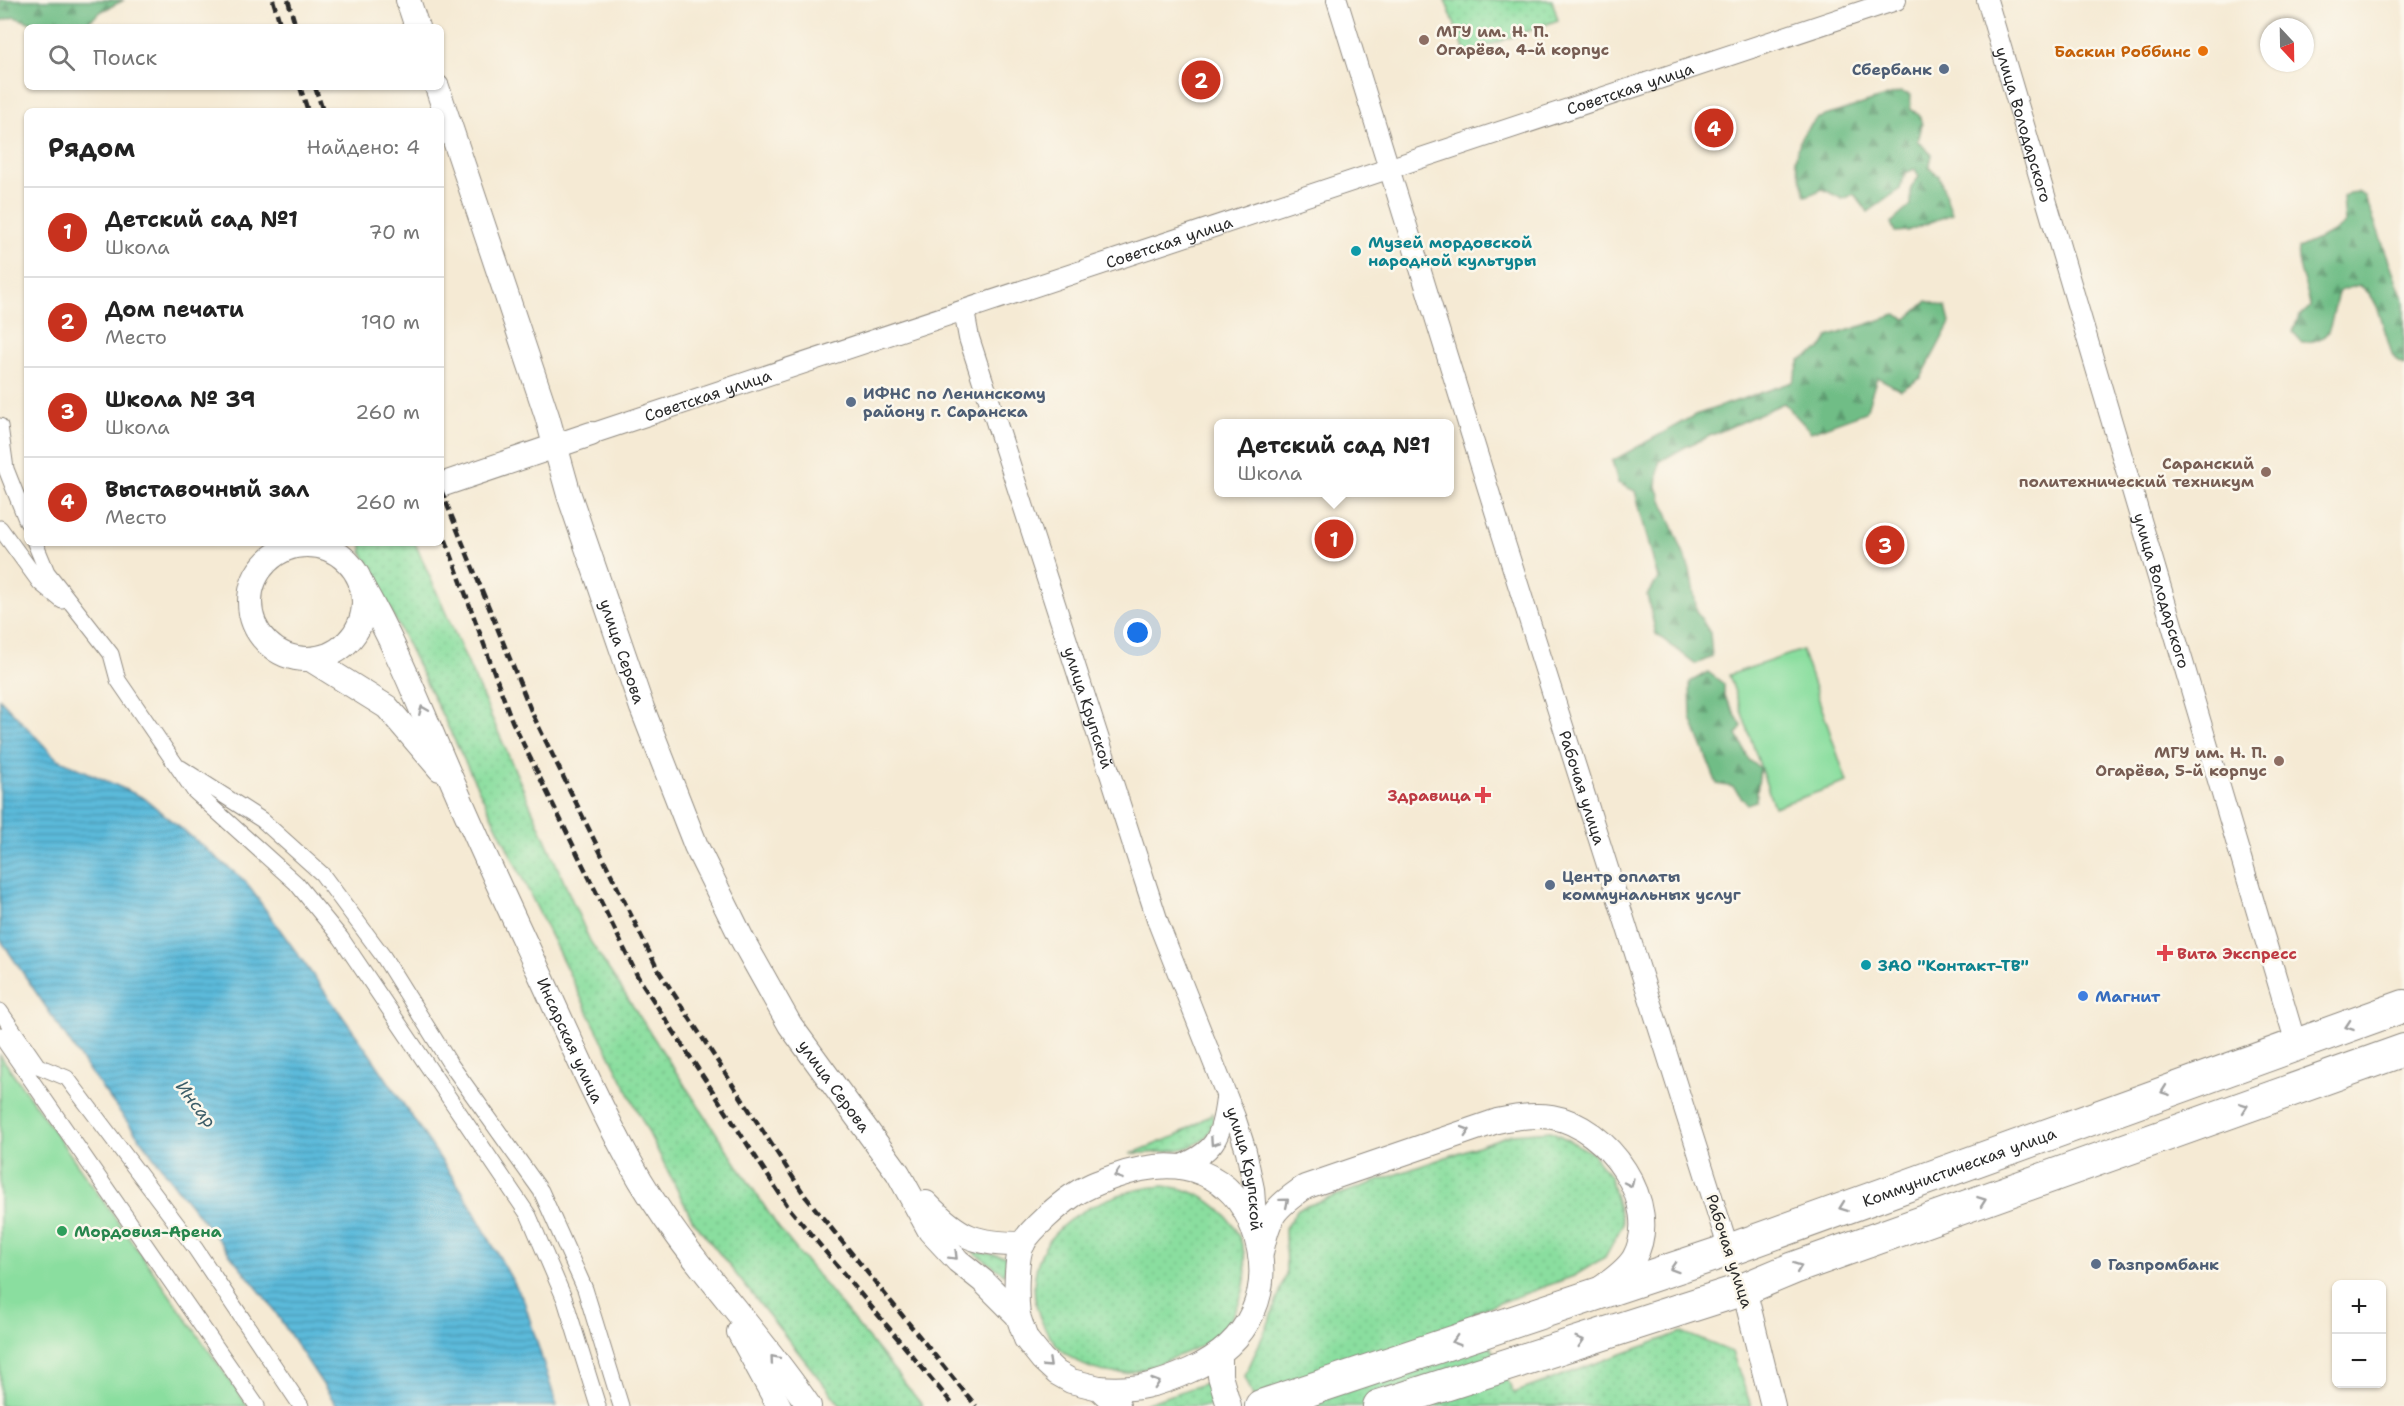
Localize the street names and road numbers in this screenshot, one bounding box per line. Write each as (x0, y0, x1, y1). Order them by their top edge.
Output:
street label: улица Володарского (1990, 45, 2056, 205)
street label: Советская улица (1564, 58, 1696, 120)
street label: Советская улица (1103, 211, 1235, 273)
street label: Советская улица (642, 365, 774, 427)
street label: улица Володарского (2128, 511, 2194, 671)
street label: улица Серова (594, 596, 650, 707)
street label: улица Крупской (1059, 644, 1118, 771)
street label: Рабочая улица (1554, 728, 1610, 848)
street label: Инсарская улица (532, 974, 608, 1107)
street label: улица Серова (793, 1036, 875, 1137)
street label: улица Крупской (1221, 1104, 1267, 1232)
street label: Коммунистическая улица (1860, 1123, 2059, 1212)
street label: Рабочая улица (1701, 1192, 1758, 1311)

